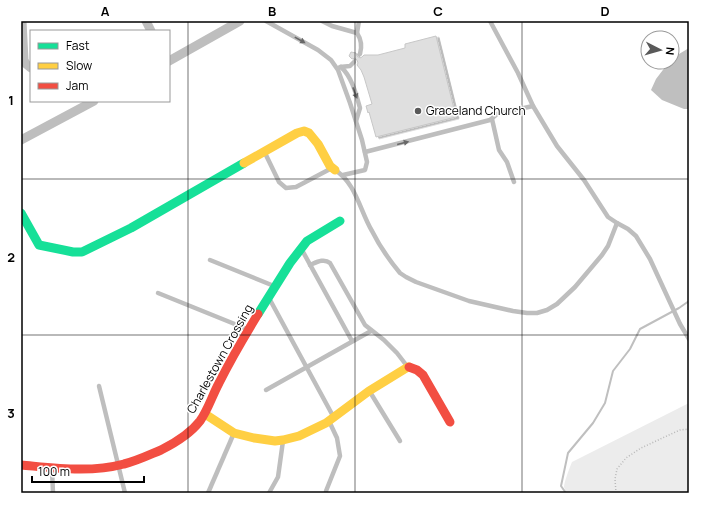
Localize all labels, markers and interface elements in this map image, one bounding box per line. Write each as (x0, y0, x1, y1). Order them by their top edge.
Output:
text: A (101, 2, 110, 20)
text: B (268, 2, 276, 20)
text: C (433, 2, 443, 20)
text: D (600, 2, 610, 20)
legend (30, 30, 170, 102)
north arrow (640, 30, 680, 70)
text: Fast (66, 37, 90, 54)
one-way arrow (294, 37, 306, 43)
text: N (663, 46, 678, 56)
text: Slow (66, 57, 92, 74)
text: Jam (66, 77, 88, 94)
one-way arrow (353, 87, 359, 99)
text: 1 (8, 91, 14, 109)
place label: Graceland Church (426, 102, 526, 119)
marker: Graceland Church (413, 106, 423, 116)
one-way arrow (396, 139, 409, 145)
text: 2 (7, 248, 15, 266)
street label: Charlestown Crossing (182, 301, 257, 416)
text: 3 (7, 404, 15, 422)
scale bar (32, 458, 144, 484)
text: 100 m (38, 463, 70, 480)

